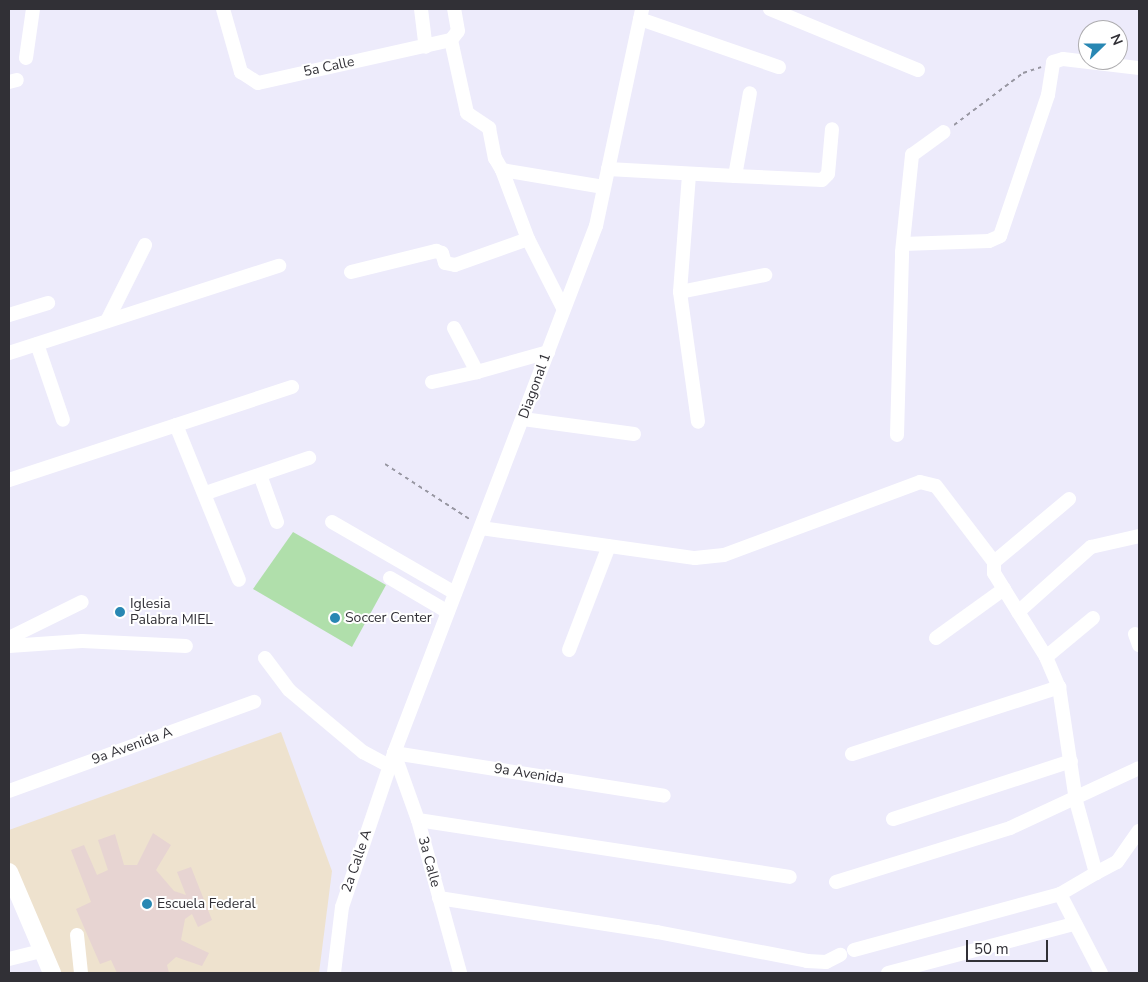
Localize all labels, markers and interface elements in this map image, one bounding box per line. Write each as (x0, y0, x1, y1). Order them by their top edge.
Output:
north arrow (1078, 20, 1128, 70)
text: N (1106, 31, 1127, 48)
street label: 5a Calle (302, 53, 356, 81)
street label: Diagonal 1 (515, 351, 555, 421)
place label: Iglesia Palabra MIEL (130, 596, 213, 628)
marker: Iglesia Palabra MIEL (114, 606, 126, 618)
place label: Soccer Center (345, 610, 432, 626)
marker: Soccer Center (329, 612, 341, 624)
street label: 9a Avenida A (89, 724, 175, 768)
street label: 9a Avenida (493, 760, 565, 788)
street label: 2a Calle A (338, 827, 376, 895)
street label: 3a Calle (414, 835, 444, 889)
place label: Escuela Federal (157, 896, 256, 912)
marker: Escuela Federal (141, 898, 153, 910)
scale bar (968, 930, 1050, 962)
text: 50 m (974, 939, 1009, 959)

